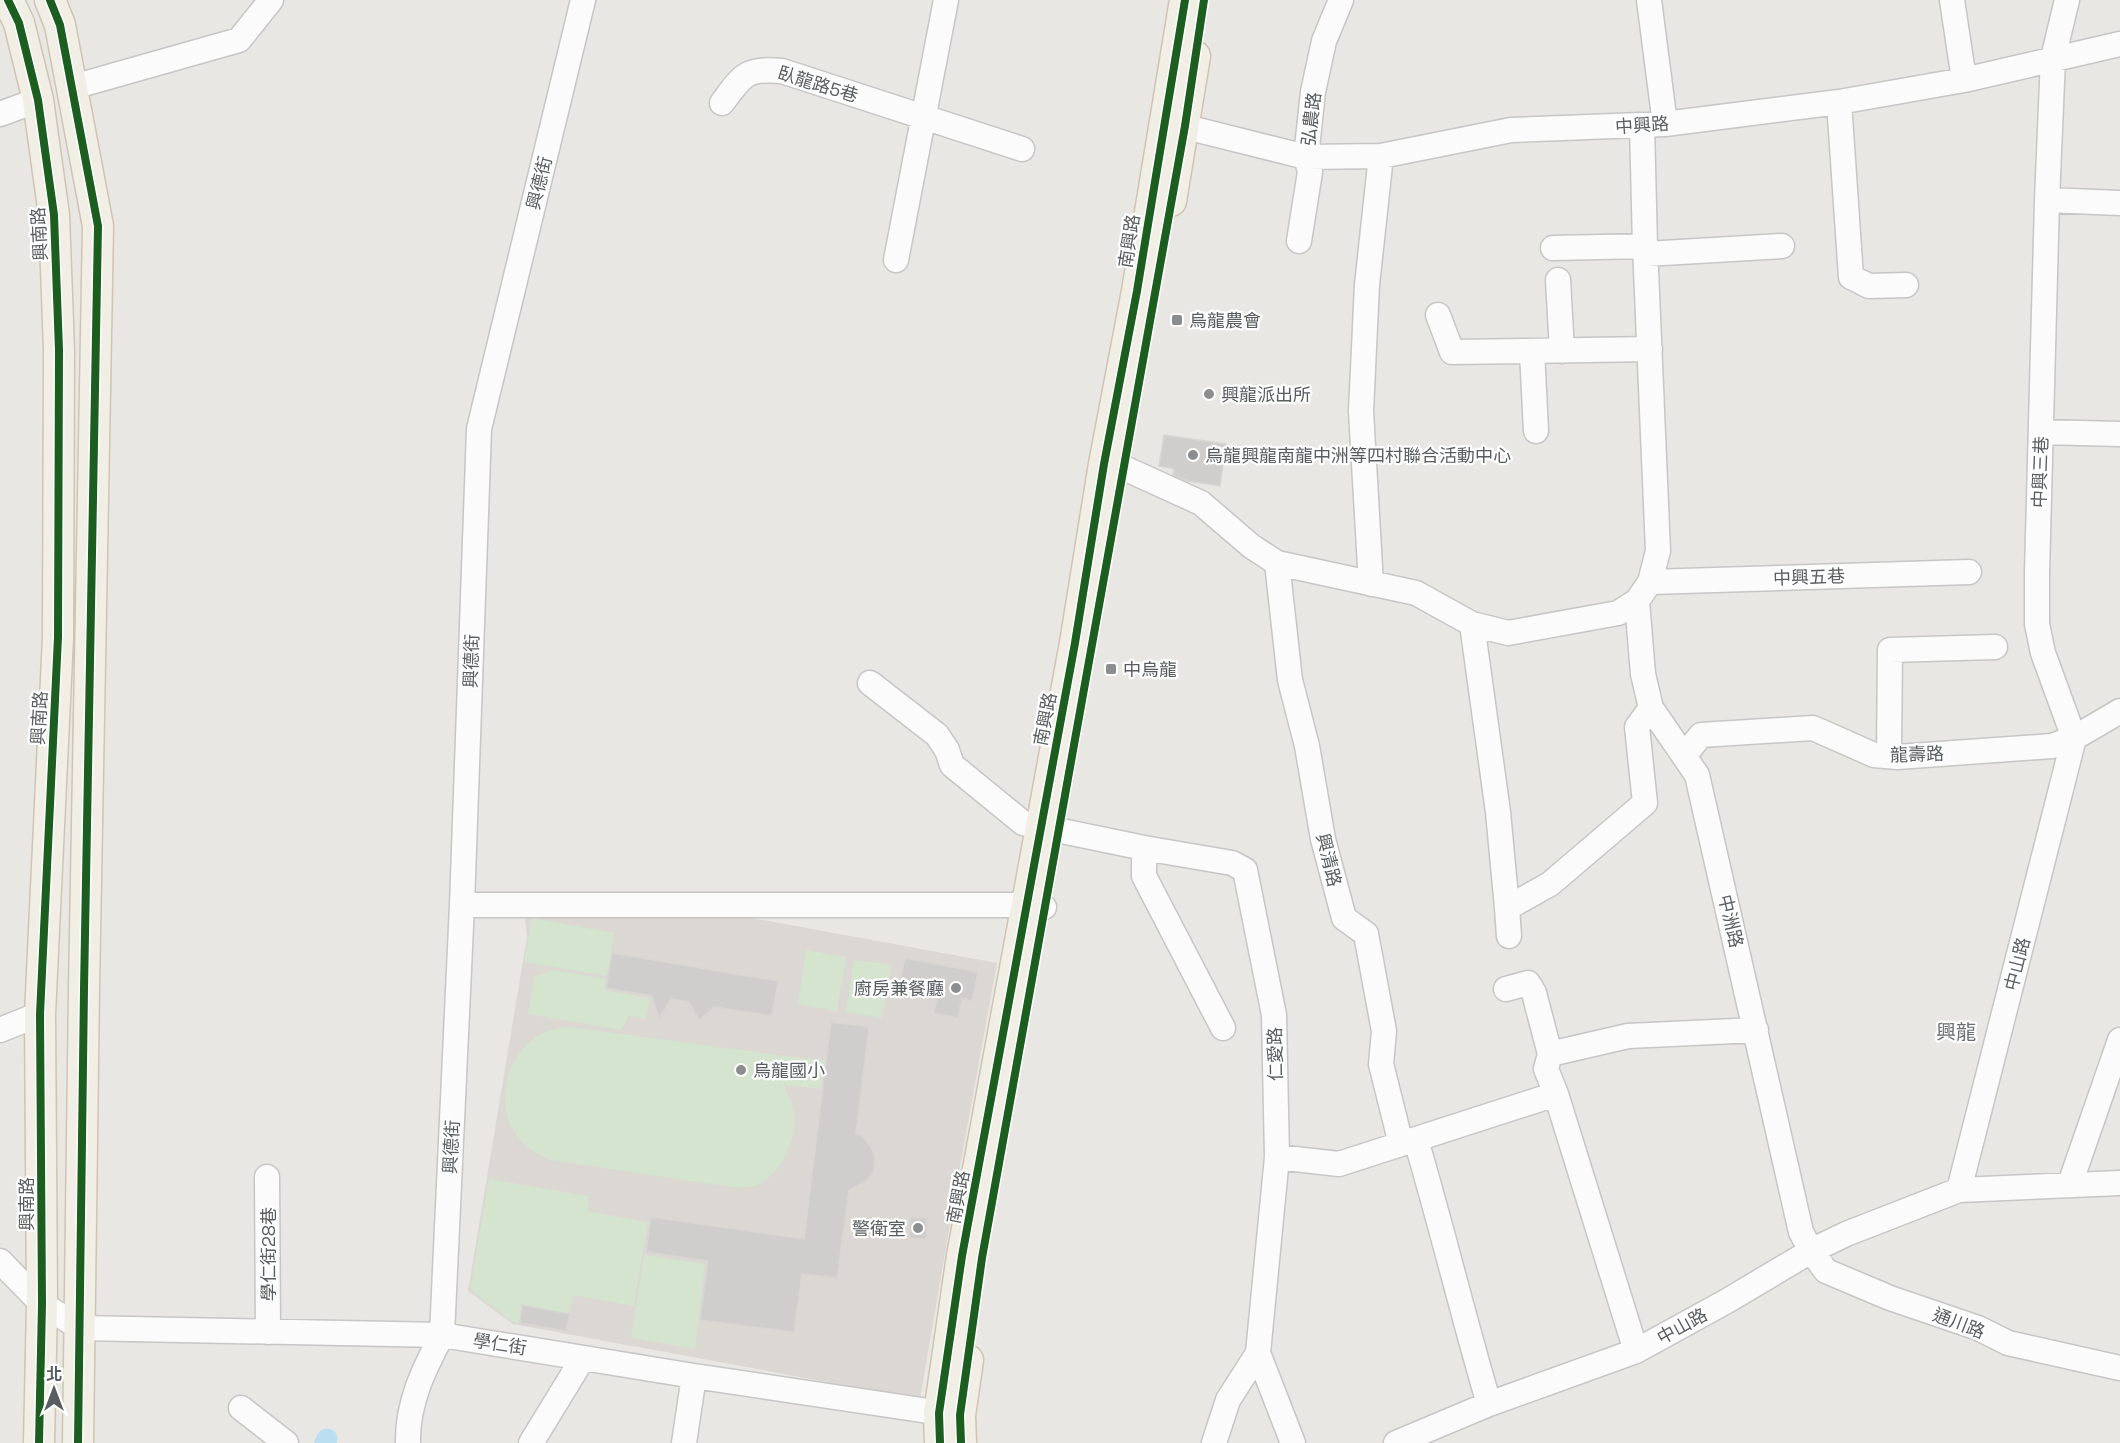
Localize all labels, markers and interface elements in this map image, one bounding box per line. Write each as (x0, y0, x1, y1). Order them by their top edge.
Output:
street label: 臥龍路5巷 (775, 61, 861, 107)
street label: 弘農路 (1296, 91, 1326, 147)
street label: 中興路 (1614, 112, 1670, 138)
street label: 興德街 (521, 154, 557, 212)
street label: 興南路 (26, 206, 52, 262)
street label: 南興路 (1113, 213, 1145, 269)
place label: 烏龍農會 (1189, 309, 1261, 332)
marker: 烏龍農會 (1170, 313, 1184, 327)
place label: 興龍派出所 (1221, 383, 1311, 406)
marker: 興龍派出所 (1202, 387, 1216, 401)
street label: 中興三巷 (2027, 436, 2053, 508)
place label: 烏龍興龍南龍中洲等四村聯合活動中心 (1205, 444, 1511, 467)
marker: 烏龍興龍南龍中洲等四村聯合活動中心 (1186, 448, 1200, 462)
street label: 中興五巷 (1773, 564, 1845, 590)
street label: 興德街 (459, 634, 483, 688)
place label: 中烏龍 (1123, 658, 1177, 681)
marker: 中烏龍 (1104, 662, 1118, 676)
street label: 興南路 (26, 690, 52, 746)
street label: 南興路 (1029, 690, 1061, 748)
street label: 龍壽路 (1890, 742, 1944, 766)
street label: 興清路 (1311, 831, 1347, 889)
street label: 中洲路 (1714, 892, 1748, 950)
street label: 中山路 (1999, 935, 2035, 993)
place label: 廚房兼餐廳 (854, 977, 944, 1000)
marker: 廚房兼餐廳 (949, 981, 963, 995)
district label: 興龍 (1936, 1019, 1976, 1045)
street label: 仁愛路 (1263, 1027, 1287, 1081)
place label: 烏龍國小 (753, 1059, 825, 1082)
marker: 烏龍國小 (734, 1063, 748, 1077)
street label: 興德街 (438, 1119, 464, 1175)
street label: 南興路 (942, 1168, 974, 1226)
street label: 興南路 (15, 1177, 38, 1231)
street label: 學仁街28巷 (257, 1207, 280, 1301)
place label: 警衛室 (852, 1217, 906, 1240)
marker: 警衛室 (911, 1221, 925, 1235)
street label: 中山路 (1653, 1303, 1711, 1349)
street label: 通川路 (1930, 1303, 1988, 1343)
street label: 學仁街 (472, 1328, 528, 1360)
north arrow (24, 1359, 84, 1419)
text: 北 (46, 1364, 62, 1385)

